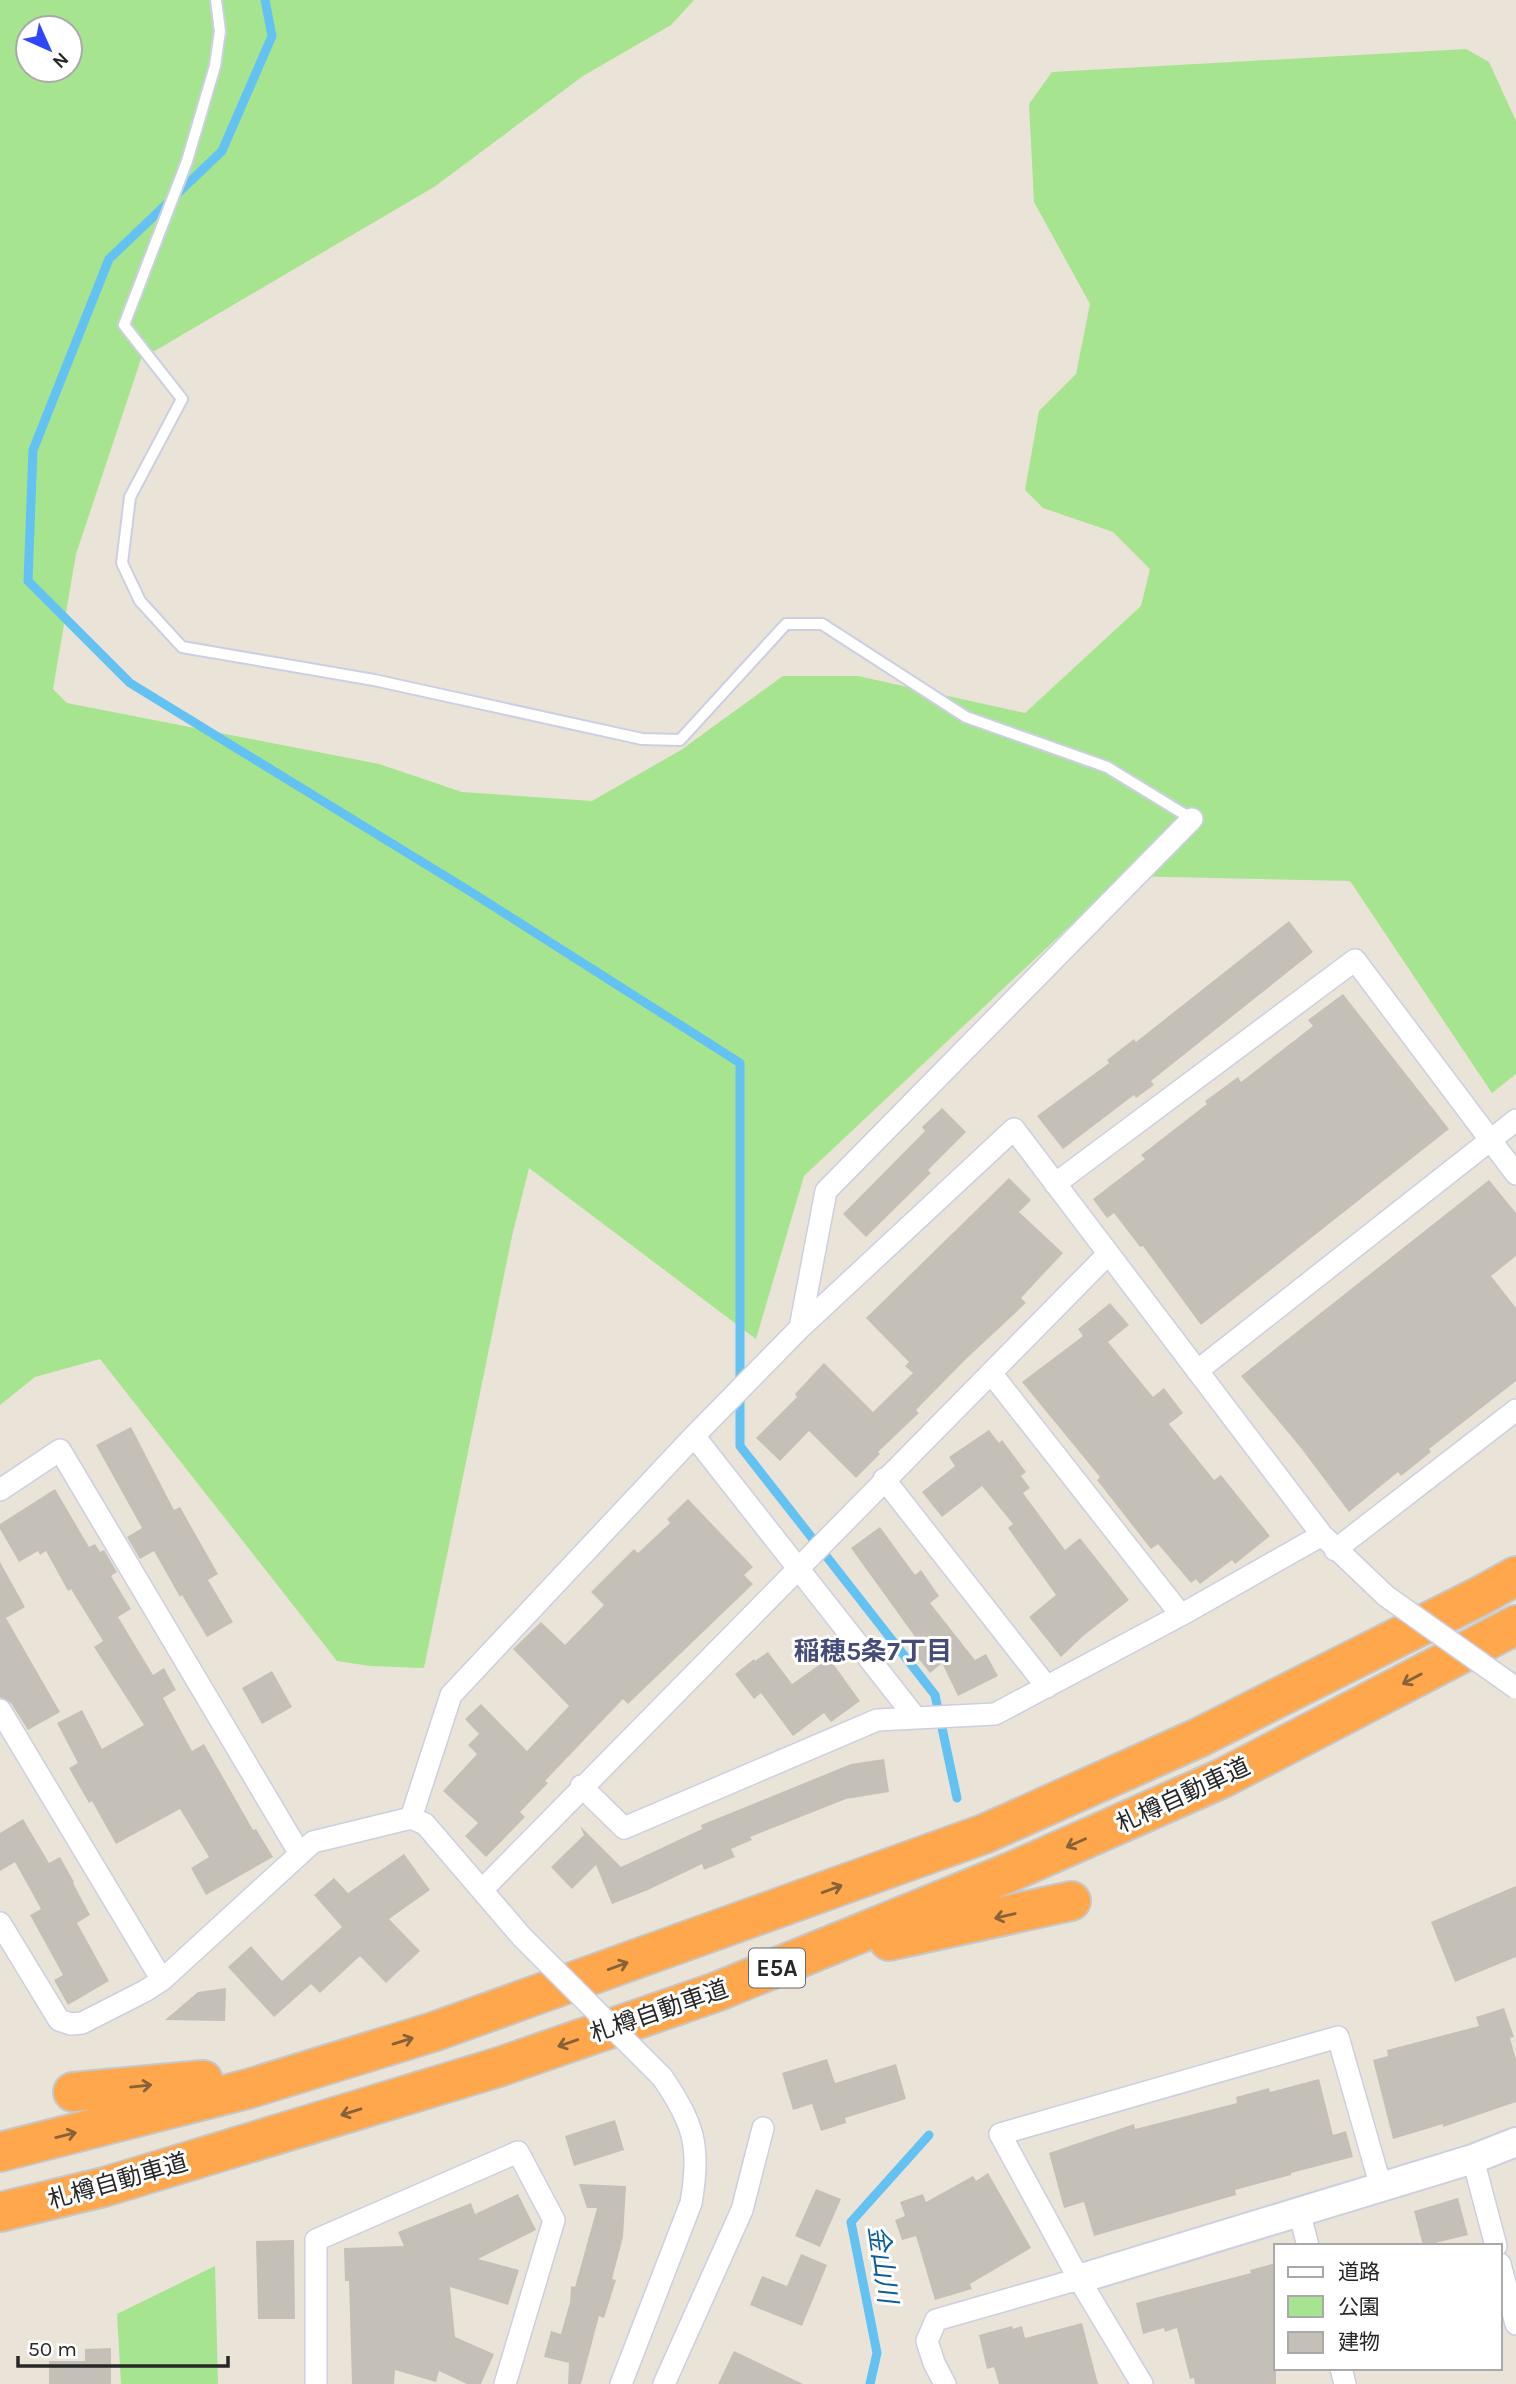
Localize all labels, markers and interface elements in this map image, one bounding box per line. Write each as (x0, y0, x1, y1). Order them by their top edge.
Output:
north arrow (14, 14, 84, 84)
text: N (48, 48, 73, 73)
district label: 稲穂5条7丁目 (794, 1636, 952, 1667)
one-way arrow (1402, 1673, 1423, 1687)
street label: 札樽自動車道 (1112, 1752, 1254, 1838)
one-way arrow (1066, 1837, 1087, 1850)
one-way arrow (820, 1881, 842, 1894)
one-way arrow (994, 1910, 1017, 1923)
road number: E5A (749, 1949, 805, 1988)
one-way arrow (606, 1959, 628, 1971)
street label: 札樽自動車道 (586, 1974, 732, 2048)
one-way arrow (392, 2034, 414, 2047)
one-way arrow (557, 2037, 579, 2050)
one-way arrow (129, 2080, 152, 2093)
one-way arrow (340, 2106, 362, 2119)
one-way arrow (54, 2128, 77, 2141)
street label: 札樽自動車道 (45, 2148, 191, 2214)
water label: 金山川 (862, 2223, 904, 2308)
legend (1274, 2244, 1502, 2370)
text: 道路 (1338, 2260, 1380, 2284)
text: 公園 (1338, 2295, 1380, 2319)
scale bar (18, 2324, 228, 2368)
text: 建物 (1338, 2330, 1380, 2354)
text: 50 m (28, 2337, 77, 2361)

